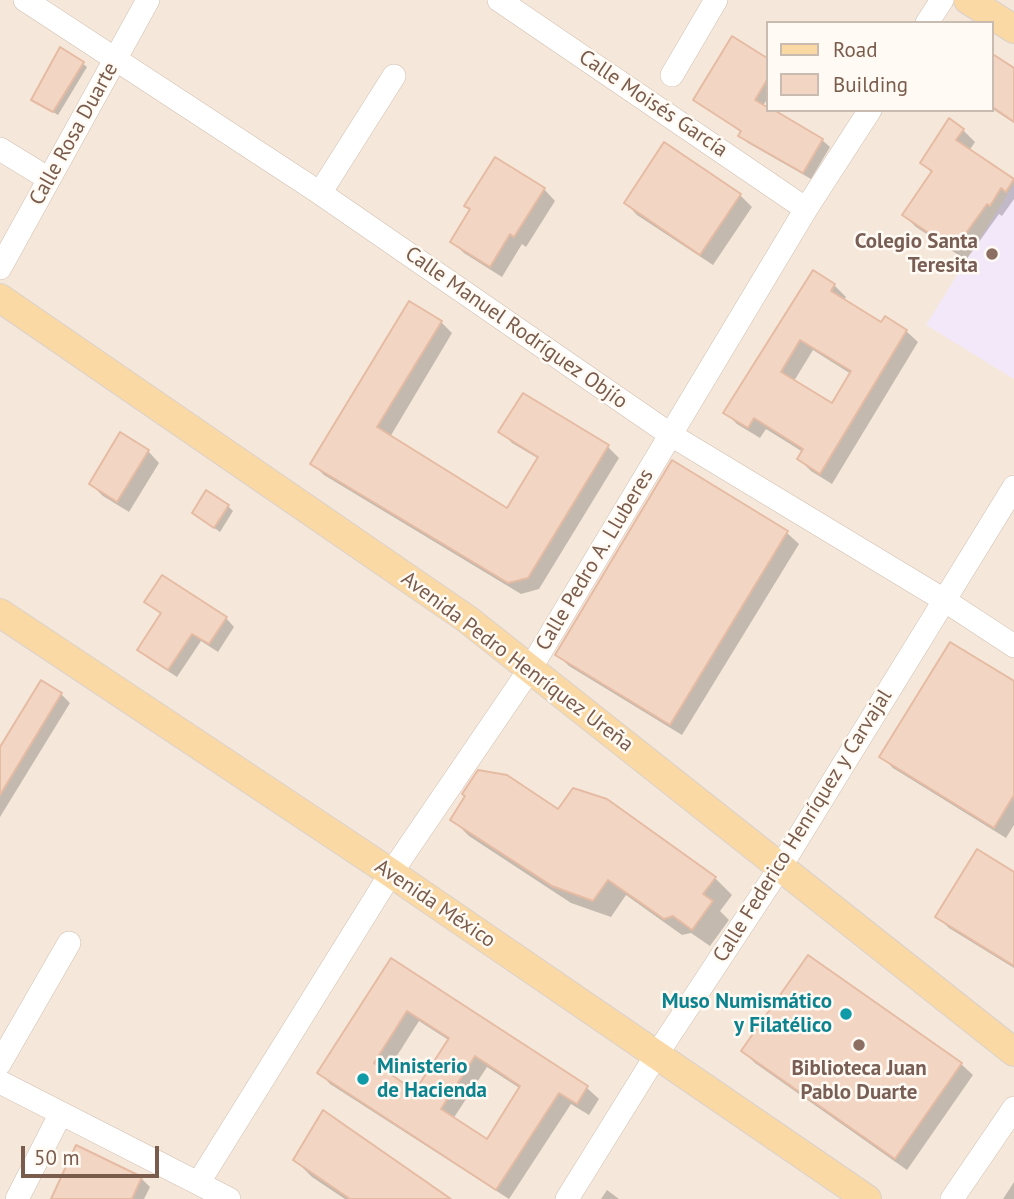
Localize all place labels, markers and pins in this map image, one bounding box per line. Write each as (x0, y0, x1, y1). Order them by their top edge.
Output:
place label: Colegio Santa Teresita (855, 229, 978, 279)
marker: Colegio Santa Teresita (984, 246, 1000, 262)
place label: Muso Numismático y Filatélico (662, 989, 832, 1039)
marker: Muso Numismático y Filatélico (838, 1006, 854, 1022)
marker: Biblioteca Juan Pablo Duarte (851, 1037, 867, 1053)
place label: Ministerio de Hacienda (377, 1054, 487, 1104)
place label: Biblioteca Juan Pablo Duarte (791, 1056, 927, 1106)
marker: Ministerio de Hacienda (355, 1071, 371, 1087)

